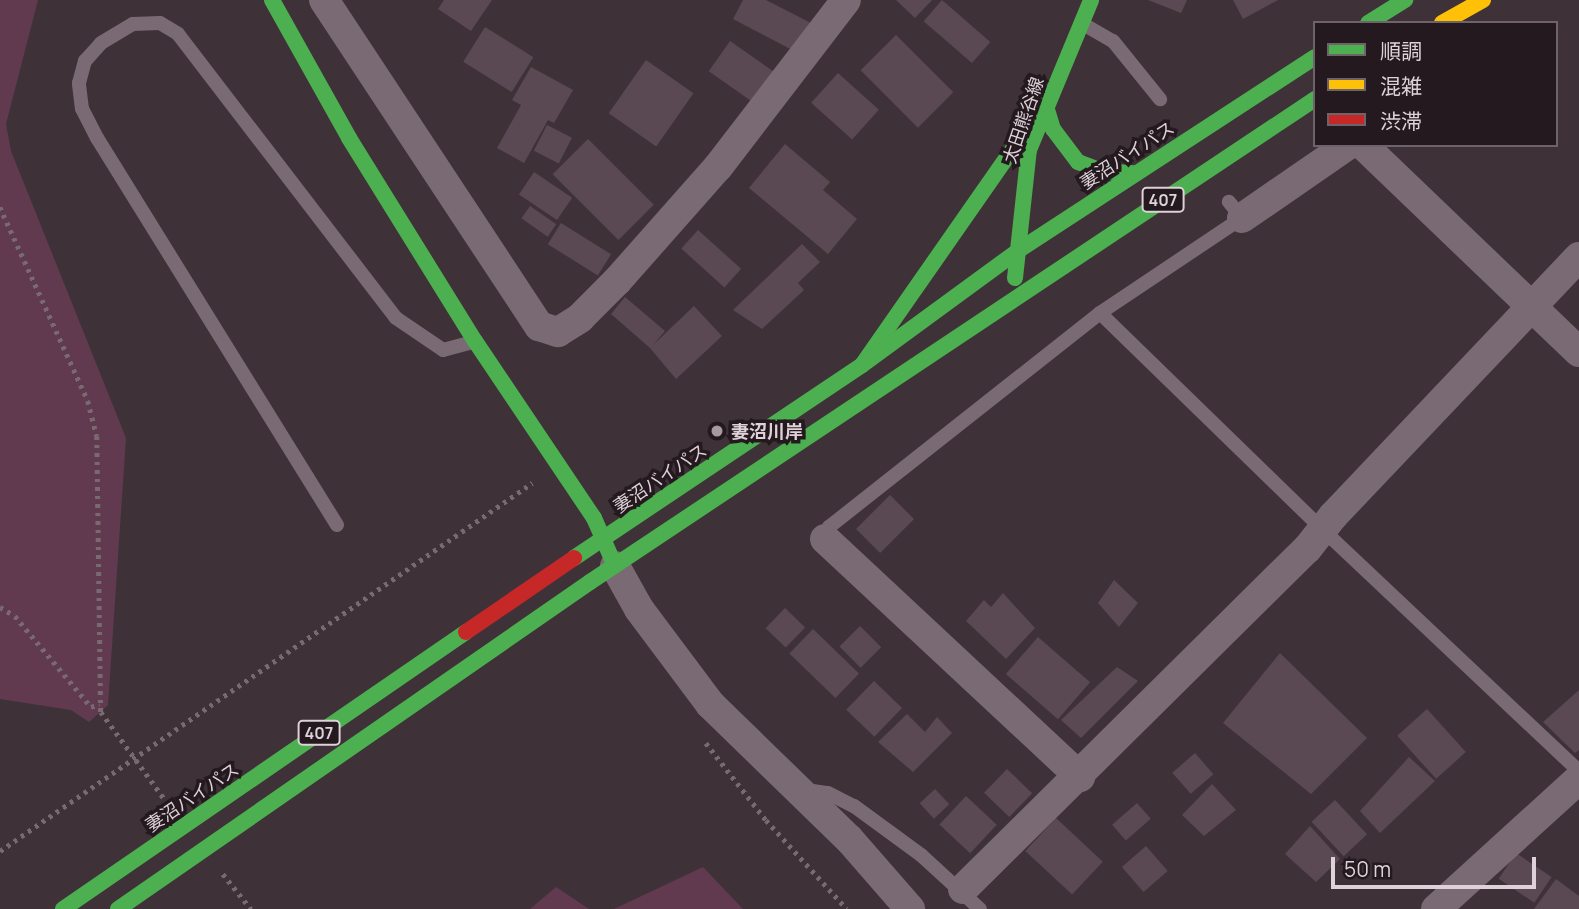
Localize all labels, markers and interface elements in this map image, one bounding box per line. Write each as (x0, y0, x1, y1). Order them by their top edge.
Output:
legend (1313, 21, 1558, 147)
text: 順調 (1380, 37, 1422, 65)
text: 混雑 (1380, 72, 1422, 100)
street label: 太田熊谷線 (998, 74, 1048, 166)
text: 渋滞 (1380, 107, 1422, 135)
street label: 妻沼バイパス (1076, 117, 1178, 193)
road number: 407 (1140, 188, 1186, 212)
place label: 妻沼川岸 (731, 420, 803, 442)
marker: 妻沼川岸 (709, 423, 725, 439)
street label: 妻沼バイパス (609, 439, 711, 517)
road number: 407 (296, 720, 342, 746)
street label: 妻沼バイパス (141, 758, 243, 836)
scale bar (1334, 842, 1539, 886)
text: 50 m (1344, 855, 1391, 883)

